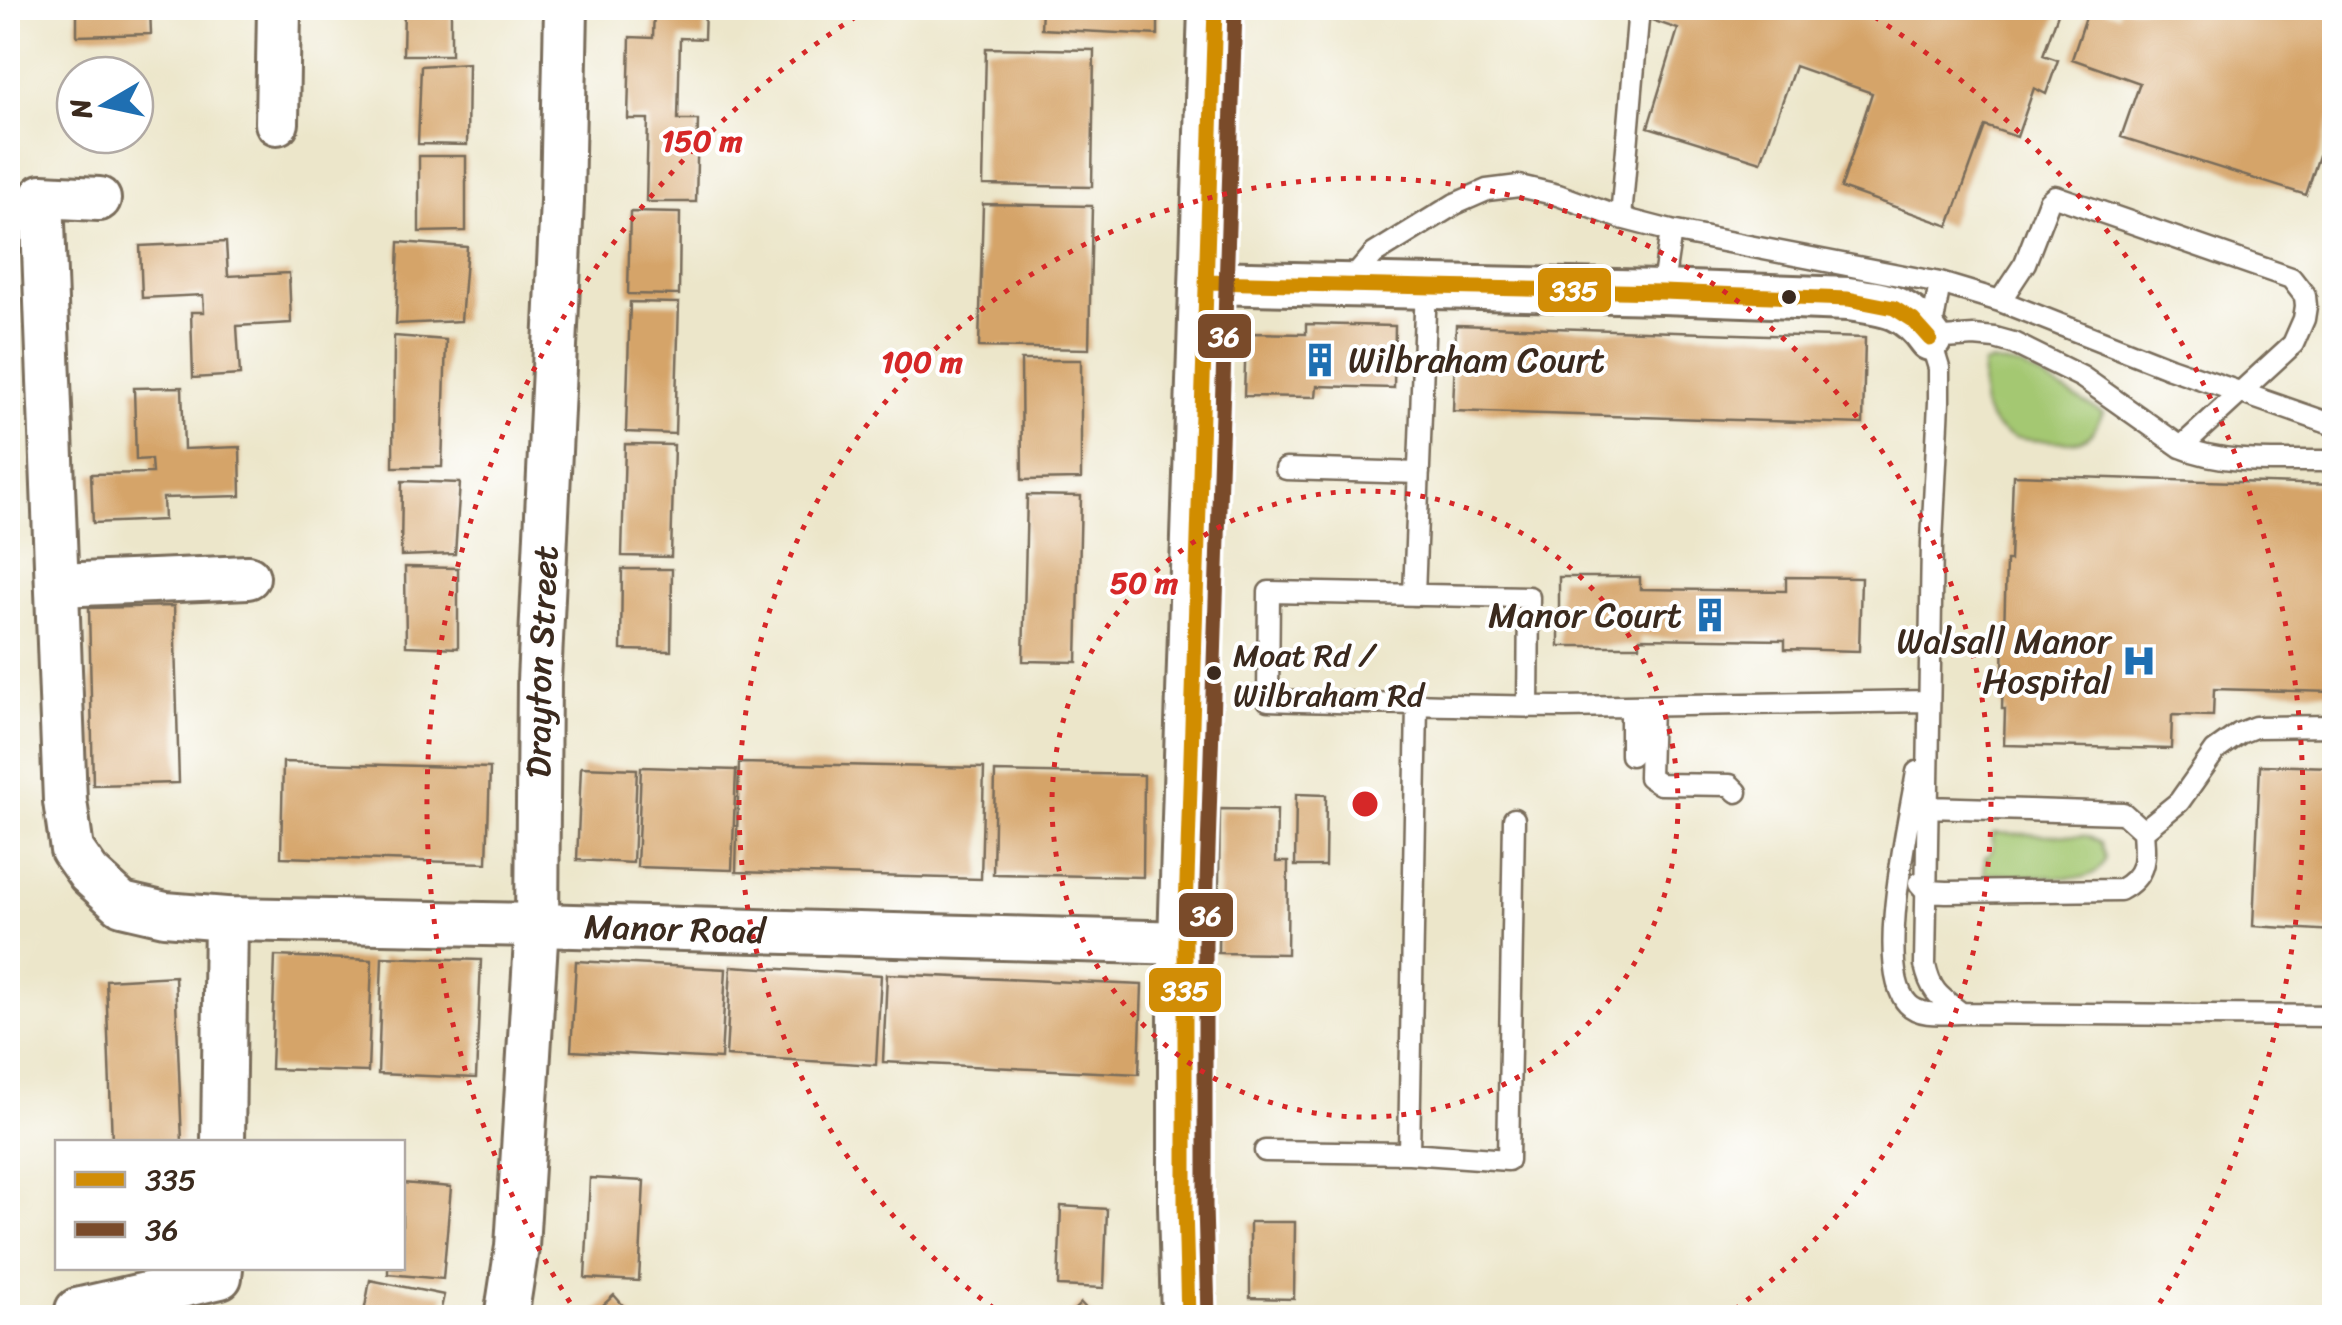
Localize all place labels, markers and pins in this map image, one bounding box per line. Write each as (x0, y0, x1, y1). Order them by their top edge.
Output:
unlabelled marker (1779, 287, 1799, 307)
place label: Wilbraham Court (1348, 329, 1605, 391)
building icon: Wilbraham Court (1301, 341, 1339, 379)
place label: Manor Court (1488, 584, 1682, 646)
building icon: Manor Court (1691, 596, 1729, 634)
place label: Walsall Manor Hospital (1897, 610, 2113, 712)
place label: Moat Rd / Wilbraham Rd (1233, 627, 1426, 724)
hospital icon: Walsall Manor Hospital (2120, 642, 2158, 680)
marker: Moat Rd / Wilbraham Rd (1204, 663, 1224, 683)
centre of rings (1347, 786, 1383, 822)

